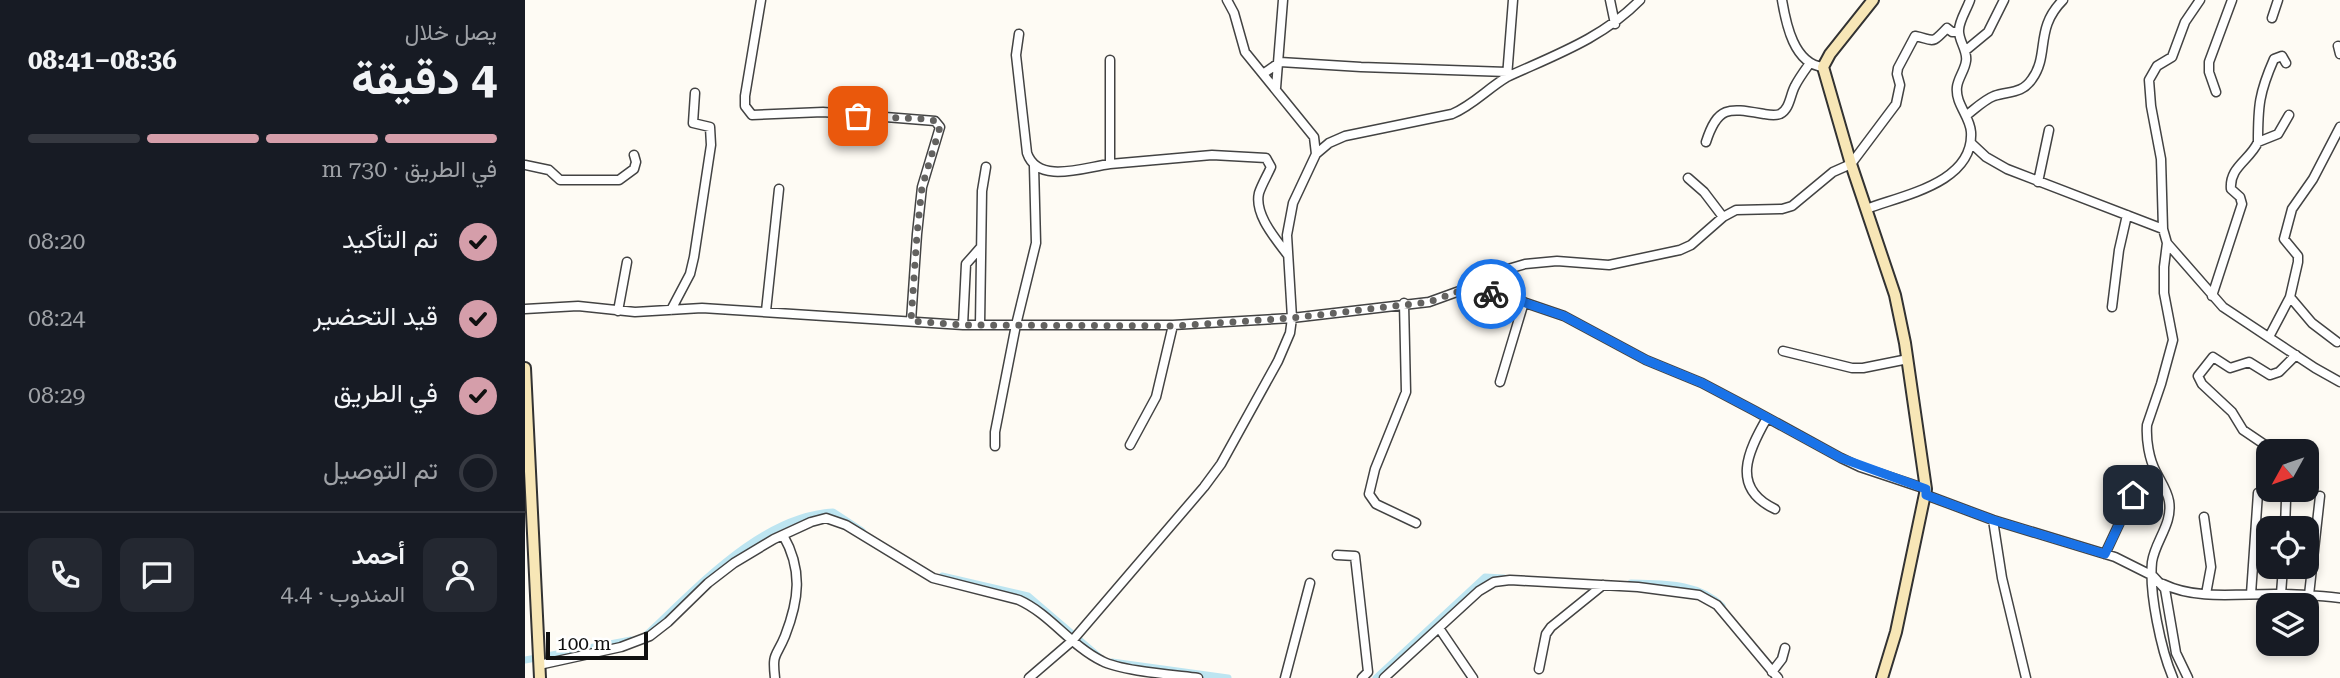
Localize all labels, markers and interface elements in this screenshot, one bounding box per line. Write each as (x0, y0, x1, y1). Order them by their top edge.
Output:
text: يصل خلال (405, 19, 497, 46)
text: 08:36–08:41 (28, 45, 177, 75)
text: 4 دقيقة (351, 51, 497, 105)
pin (828, 86, 888, 146)
icon: bag (839, 97, 877, 135)
text: في الطريق · 730 m (322, 156, 497, 183)
icon: check (459, 223, 497, 261)
text: تم التأكيد (342, 224, 438, 254)
text: 08:20 (28, 228, 85, 255)
courier (1456, 259, 1526, 329)
icon: bike (1472, 275, 1510, 313)
icon: check (459, 300, 497, 338)
text: قيد التحضير (313, 301, 438, 331)
text: 08:24 (28, 305, 85, 332)
icon: check (459, 377, 497, 415)
text: في الطريق (333, 378, 438, 408)
text: 08:29 (28, 382, 85, 409)
north arrow (2256, 439, 2319, 502)
map controls (2256, 439, 2319, 656)
text: تم التوصيل (323, 455, 438, 485)
pin (2103, 465, 2163, 525)
icon: home (2114, 476, 2152, 514)
button: locate (2256, 516, 2319, 579)
button: phone (28, 538, 102, 612)
button: chat (120, 538, 194, 612)
button: person (423, 538, 497, 612)
text: أحمد (352, 540, 405, 570)
text: المندوب · 4.4 (280, 581, 405, 608)
button: layers (2256, 593, 2319, 656)
scale bar (546, 629, 647, 661)
text: 100 m (557, 632, 611, 655)

